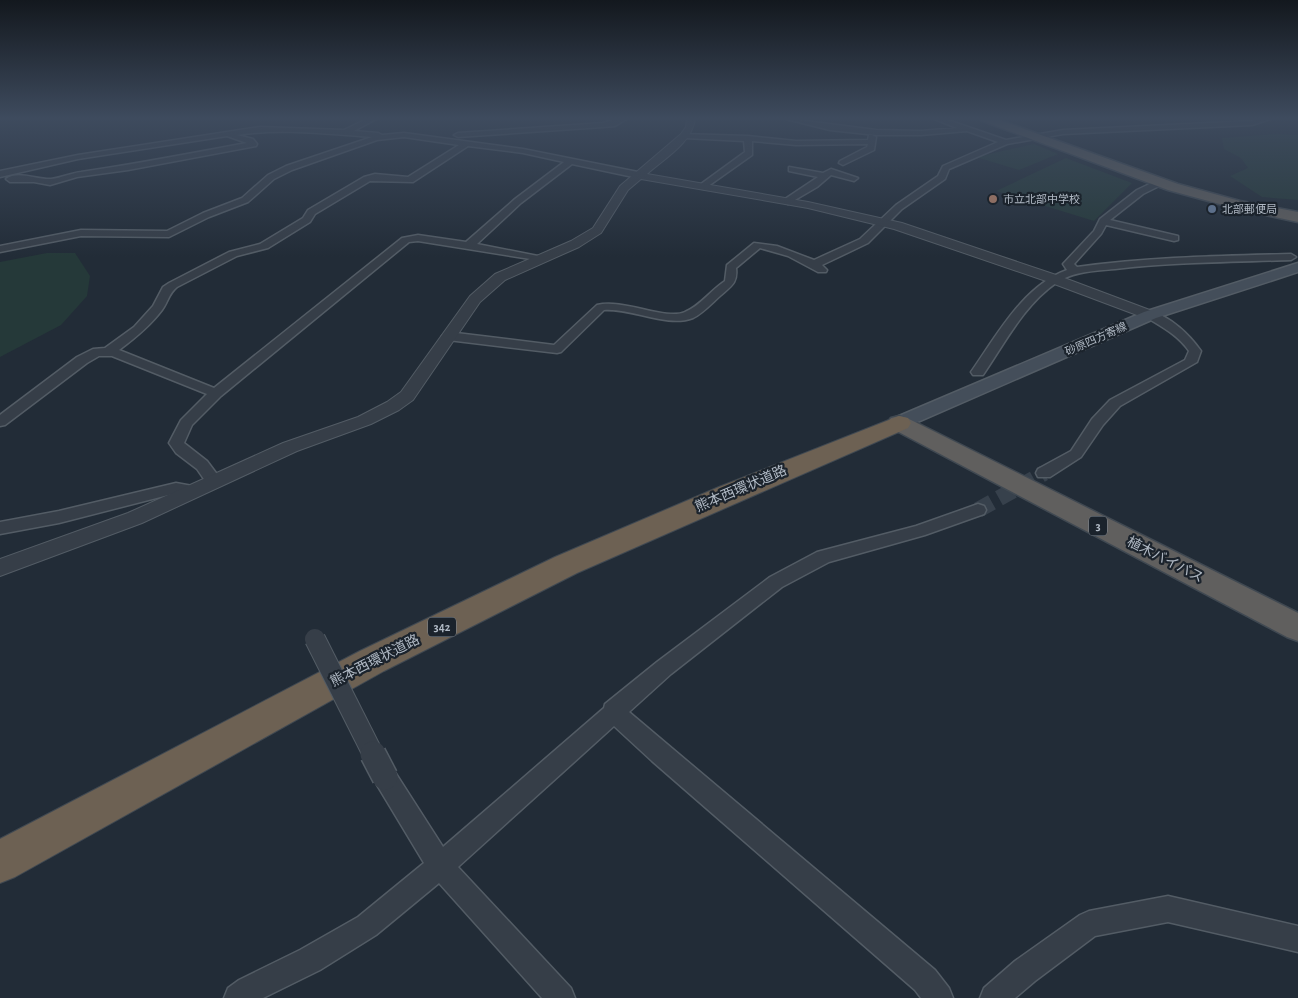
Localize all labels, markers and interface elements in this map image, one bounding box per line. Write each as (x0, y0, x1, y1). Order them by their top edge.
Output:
marker: 市立北部中学校 (987, 193, 999, 205)
place label: 市立北部中学校 (1003, 193, 1080, 205)
marker: 北部郵便局 (1206, 203, 1218, 215)
place label: 北部郵便局 (1222, 203, 1277, 215)
street label: 砂原四方寄線 (1063, 320, 1128, 357)
street label: 熊本西環状道路 (692, 462, 789, 515)
road number: 3 (1089, 516, 1107, 536)
street label: 植木バイパス (1125, 533, 1206, 585)
road number: 342 (428, 618, 456, 636)
street label: 熊本西環状道路 (327, 631, 422, 689)

